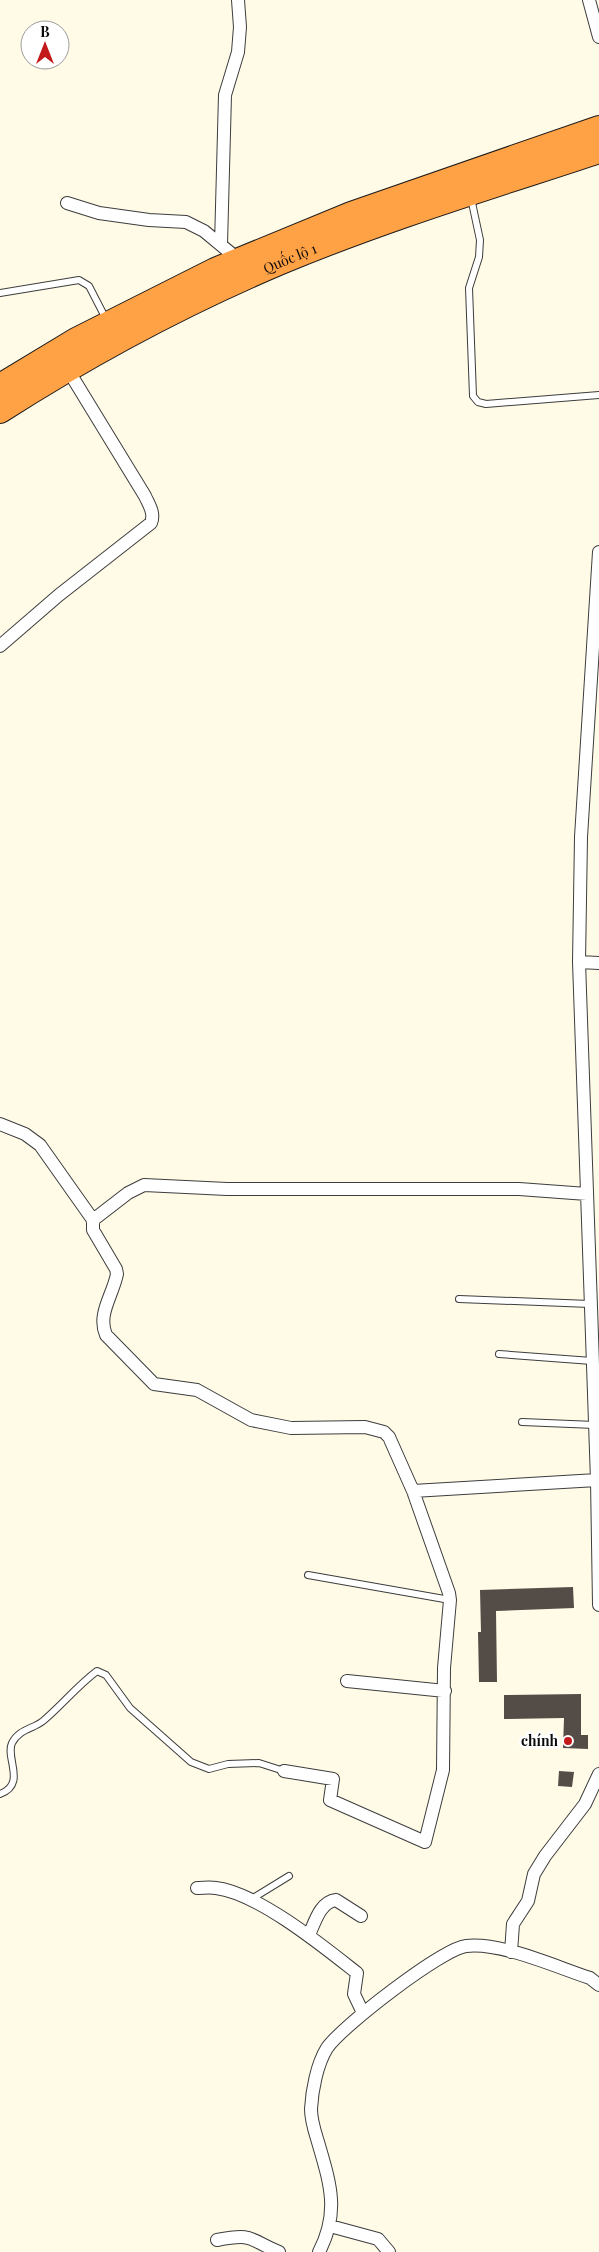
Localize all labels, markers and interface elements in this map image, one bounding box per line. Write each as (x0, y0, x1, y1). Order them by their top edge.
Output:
north arrow (20, 20, 70, 70)
text: B (40, 22, 50, 41)
street label: Quốc lộ 1 (260, 239, 319, 278)
place label: chính (521, 1731, 558, 1750)
marker: chính (562, 1735, 574, 1747)

